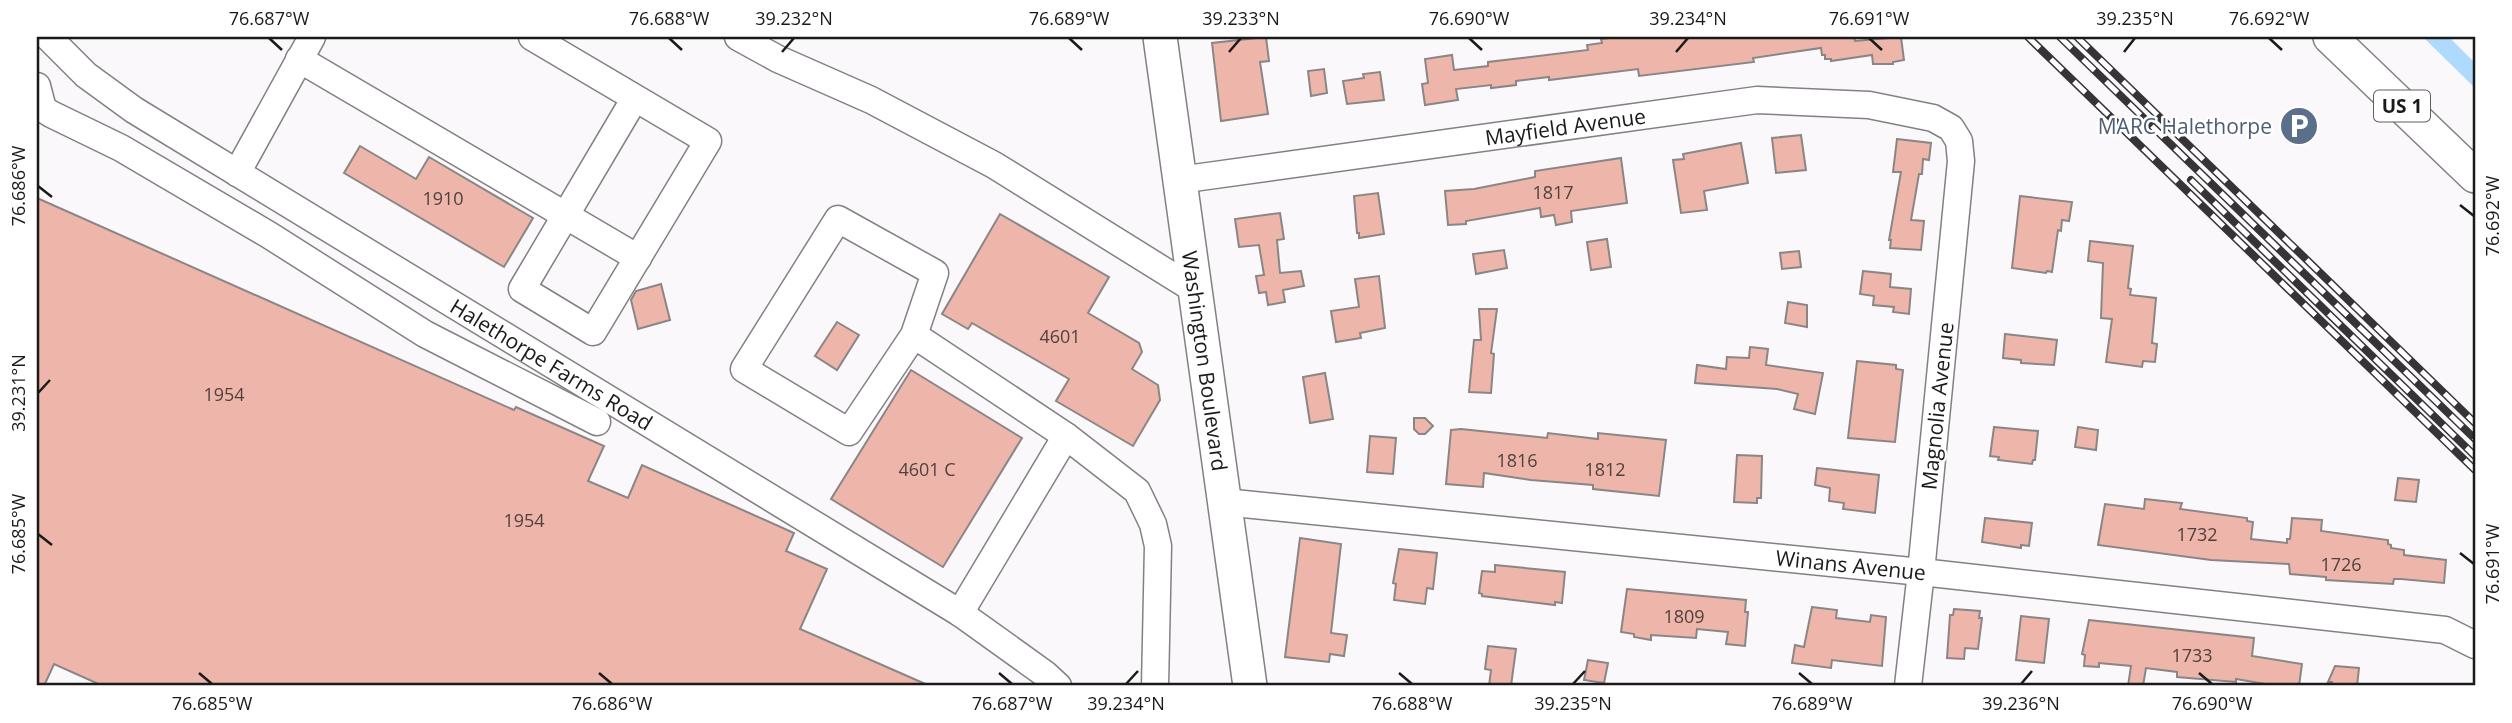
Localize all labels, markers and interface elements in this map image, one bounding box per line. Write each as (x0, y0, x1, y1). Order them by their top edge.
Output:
text: 76.687°W (229, 6, 310, 30)
text: 76.688°W (629, 6, 710, 30)
text: 39.232°N (755, 6, 833, 30)
text: 76.689°W (1029, 6, 1110, 30)
text: 39.233°N (1202, 6, 1280, 30)
text: 76.690°W (1429, 6, 1510, 30)
text: 39.234°N (1649, 6, 1727, 30)
text: 76.691°W (1829, 6, 1910, 30)
text: 39.235°N (2096, 6, 2174, 30)
text: 76.692°W (2229, 6, 2310, 30)
road number: US 1 (2374, 90, 2430, 122)
street label: Mayfield Avenue (1483, 102, 1648, 152)
parking icon: MARC Halethorpe (2278, 105, 2320, 147)
place label: MARC Halethorpe (2098, 112, 2272, 140)
text: 76.686°W (6, 145, 30, 226)
text: 76.692°W (2480, 175, 2504, 256)
house number: 1817 (1532, 180, 1574, 204)
house number: 1910 (422, 186, 464, 210)
street label: Washington Boulevard (1176, 249, 1234, 473)
street label: Halethorpe Farms Road (445, 292, 658, 437)
street label: Magnolia Avenue (1914, 321, 1960, 491)
house number: 4601 (1039, 324, 1081, 348)
text: 39.231°N (6, 354, 30, 432)
house number: 1954 (203, 382, 245, 406)
house number: 1816 (1496, 448, 1538, 472)
house number: 4601 C (898, 457, 956, 481)
house number: 1812 (1584, 457, 1626, 481)
text: 76.685°W (6, 493, 30, 574)
house number: 1954 (503, 508, 545, 532)
house number: 1732 (2176, 522, 2218, 546)
text: 76.691°W (2480, 523, 2504, 604)
street label: Winans Avenue (1774, 543, 1927, 586)
house number: 1726 (2320, 552, 2362, 576)
house number: 1809 (1663, 604, 1705, 628)
house number: 1733 (2171, 643, 2213, 667)
text: 76.685°W (172, 691, 253, 715)
text: 76.686°W (572, 691, 653, 715)
text: 76.687°W (972, 691, 1053, 715)
text: 39.234°N (1087, 691, 1165, 715)
text: 76.688°W (1372, 691, 1453, 715)
text: 39.235°N (1534, 691, 1612, 715)
text: 76.689°W (1772, 691, 1853, 715)
text: 39.236°N (1982, 691, 2060, 715)
text: 76.690°W (2172, 691, 2253, 715)

